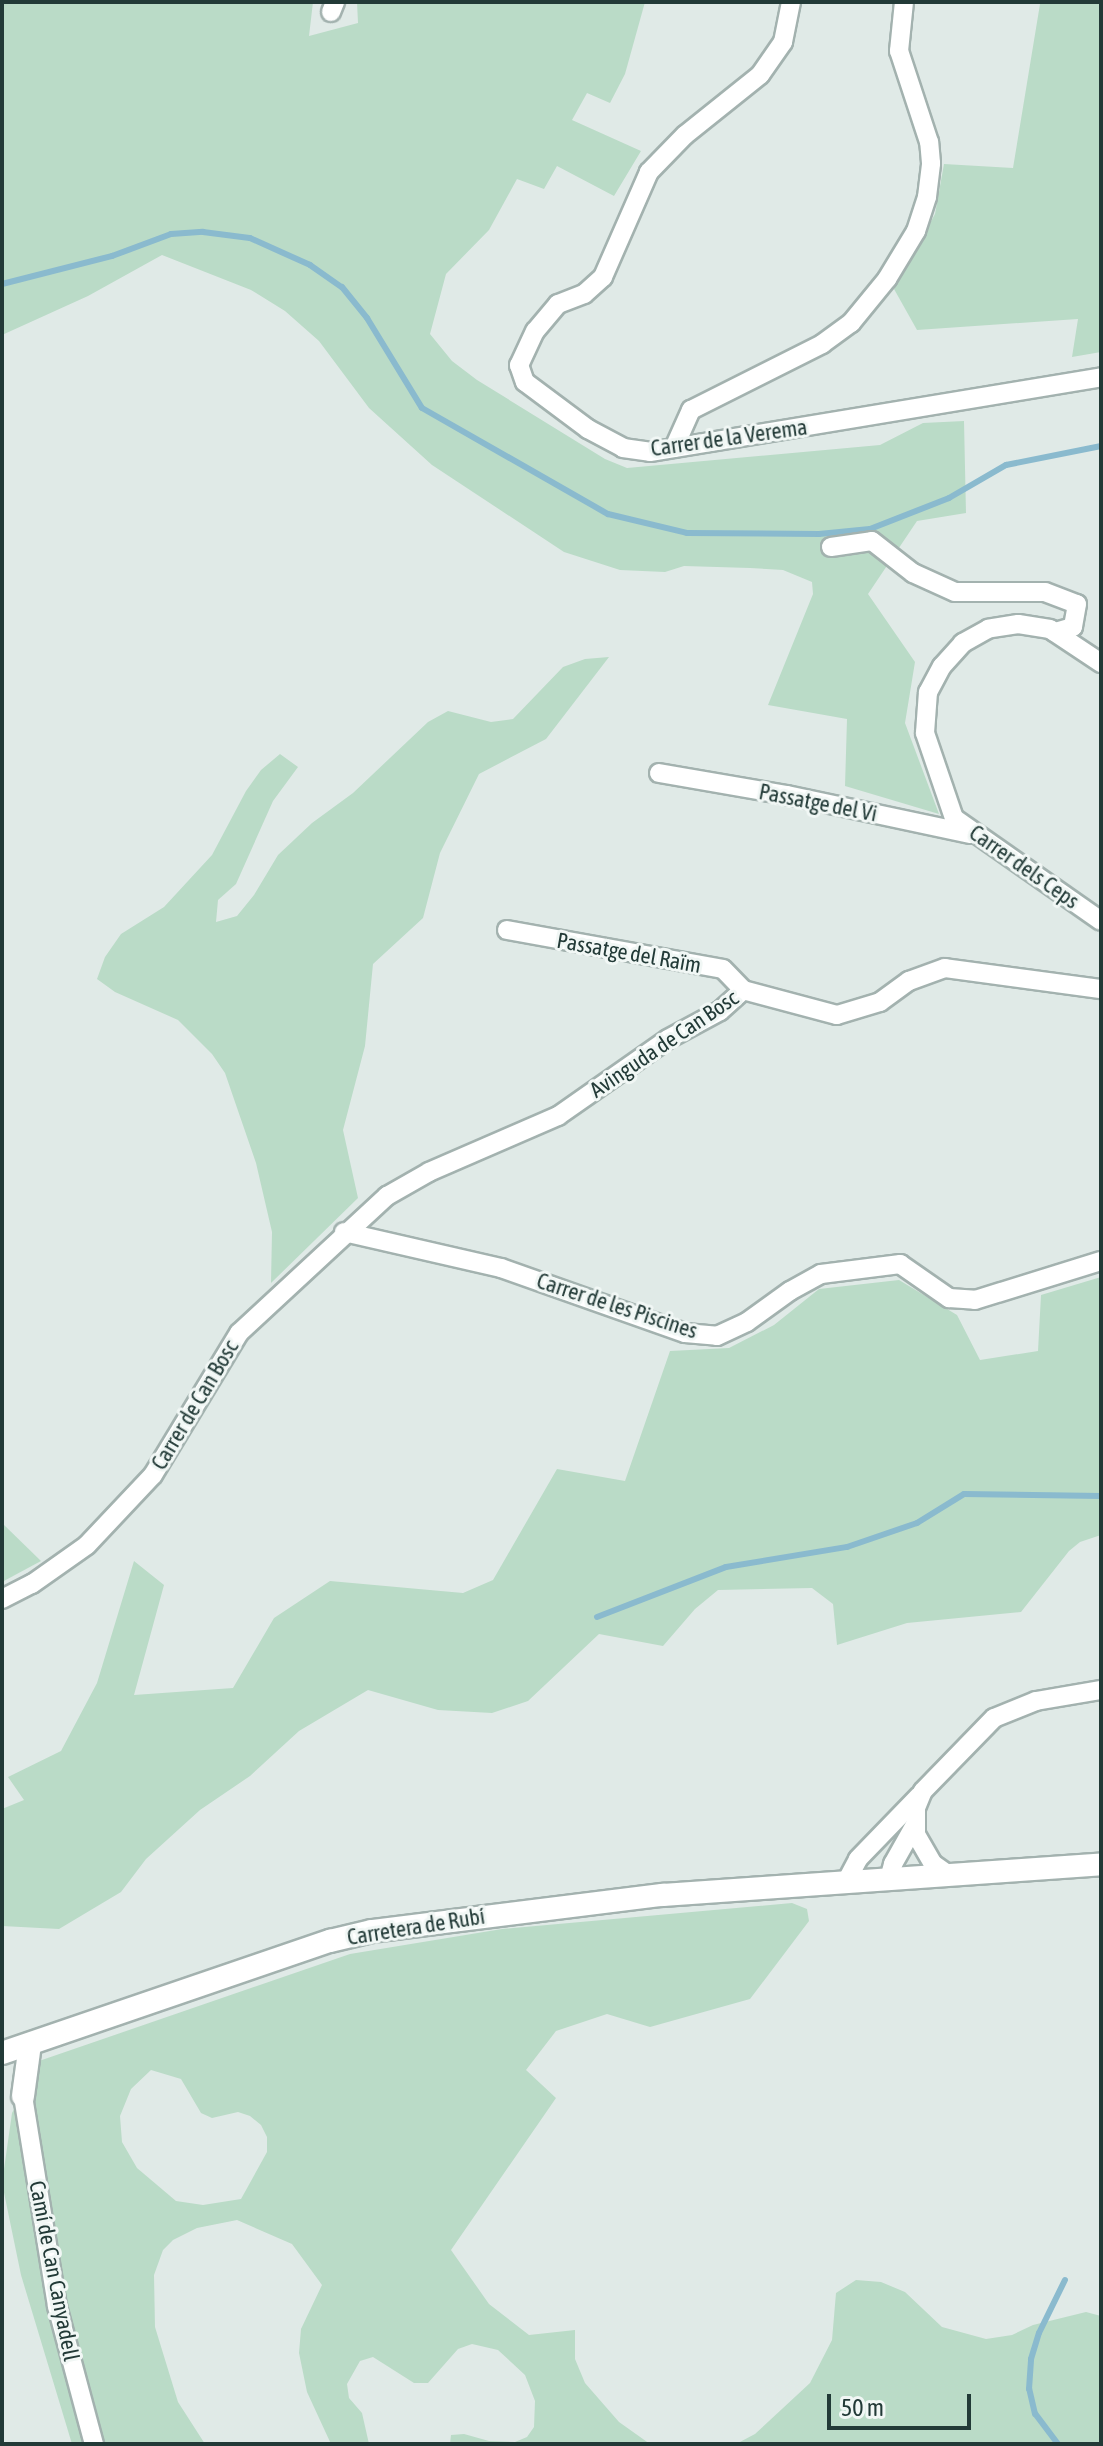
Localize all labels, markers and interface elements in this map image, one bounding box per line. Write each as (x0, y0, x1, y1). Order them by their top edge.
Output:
street label: Carrer de la Verema (649, 414, 809, 462)
street label: Passatge del Vi (757, 779, 879, 827)
street label: Carrer dels Ceps (964, 820, 1084, 914)
street label: Passatge del Raïm (555, 927, 703, 979)
street label: Avinguda de Can Bosc (585, 985, 743, 1103)
street label: Carrer de les Piscines (533, 1268, 701, 1344)
street label: Carrer de Can Bosc (146, 1335, 244, 1475)
street label: Carretera de Rubí (345, 1903, 487, 1951)
street label: Camí de Can Canyadell (24, 2179, 84, 2363)
scale bar (831, 2378, 975, 2428)
text: 50 m (841, 2394, 884, 2421)

